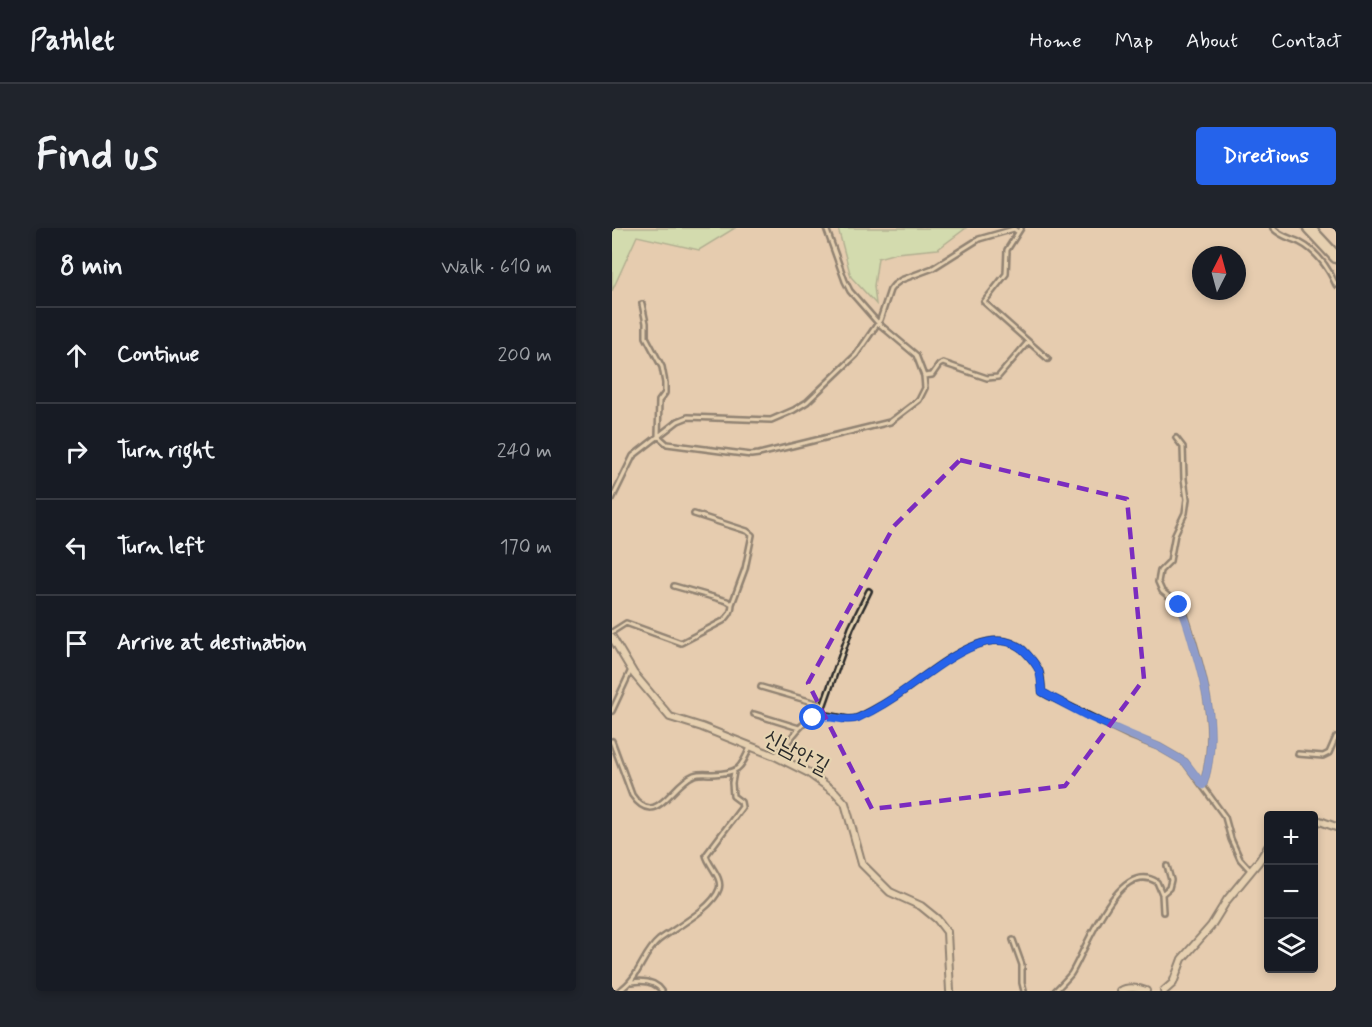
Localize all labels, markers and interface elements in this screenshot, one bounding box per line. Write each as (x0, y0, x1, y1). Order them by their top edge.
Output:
text: Pathlet (30, 23, 114, 60)
text: Home (1030, 27, 1082, 55)
text: Map (1115, 27, 1153, 55)
text: About (1186, 27, 1238, 55)
text: Contact (1271, 27, 1342, 55)
button: Directions (1196, 127, 1336, 185)
text: Find us (36, 129, 158, 184)
north arrow (1192, 246, 1246, 300)
text: 8 min (60, 250, 123, 284)
text: Walk · 610 m (441, 254, 552, 281)
icon: ahead (60, 339, 93, 372)
text: Continue (117, 341, 199, 369)
text: 200 m (497, 342, 552, 369)
icon: right (60, 435, 93, 468)
text: Turn right (117, 437, 215, 465)
text: 240 m (497, 438, 552, 465)
icon: left (60, 531, 93, 564)
text: Turn left (117, 533, 205, 561)
text: 170 m (500, 534, 552, 561)
route end (1165, 591, 1191, 617)
icon: arrive (60, 627, 93, 660)
text: Arrive at destination (117, 629, 307, 657)
route start (799, 704, 825, 730)
street label: 신남안길 (758, 724, 834, 782)
map controls (1264, 811, 1318, 973)
button: + (1264, 811, 1318, 865)
button: − (1264, 865, 1318, 919)
button: layers (1264, 919, 1318, 973)

